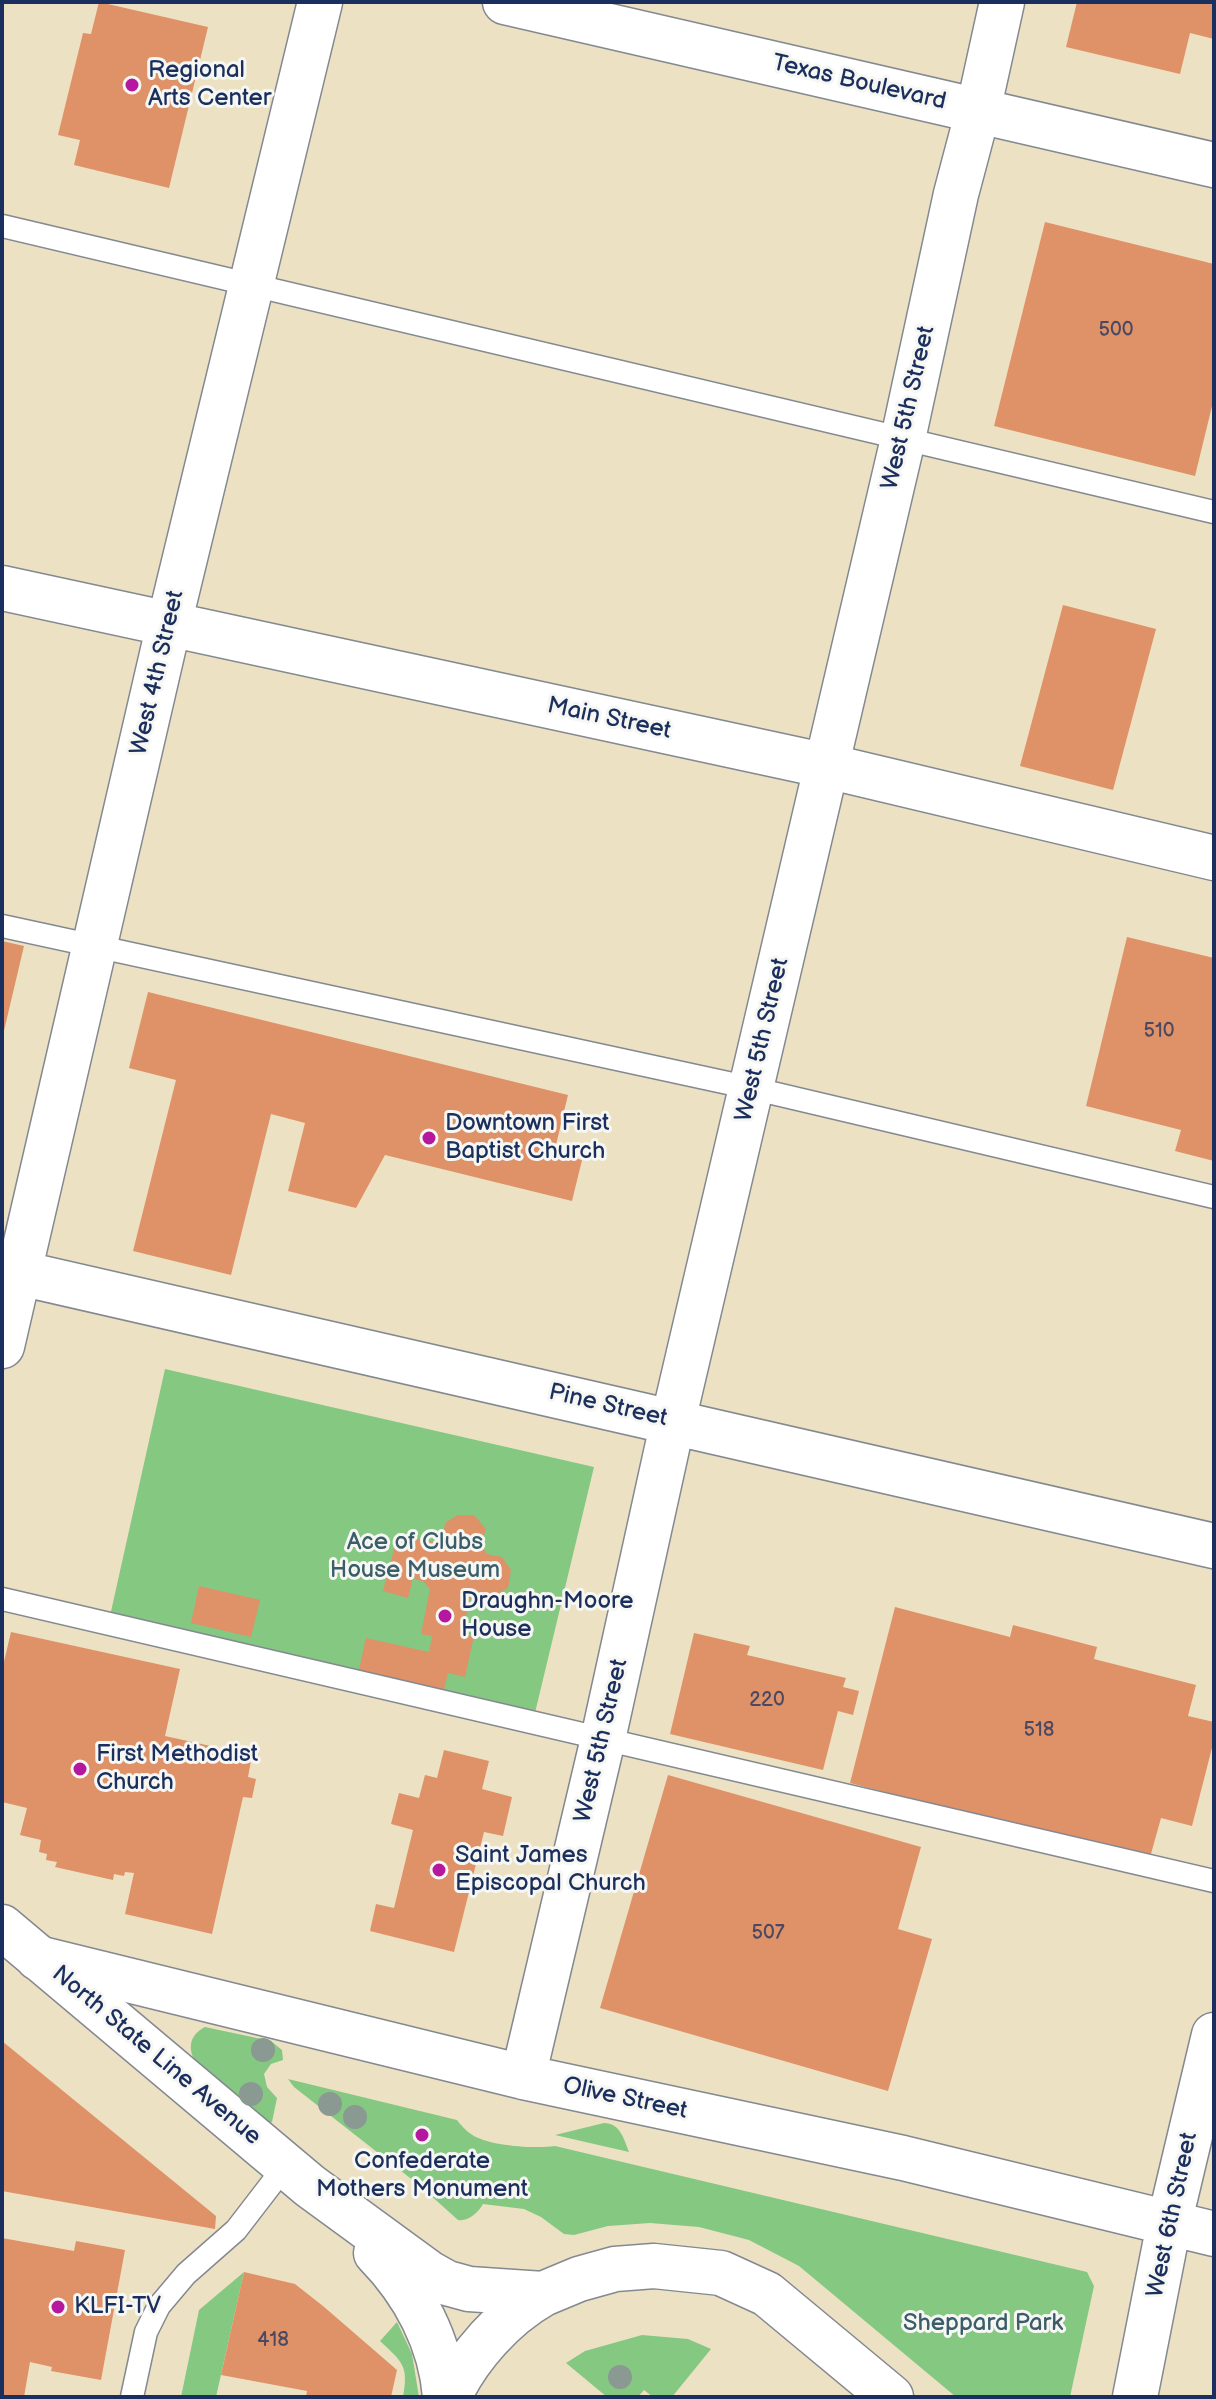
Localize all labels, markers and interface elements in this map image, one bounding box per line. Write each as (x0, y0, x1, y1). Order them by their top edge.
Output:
street label: Texas Boulevard (769, 49, 949, 117)
place label: Regional Arts Center (148, 57, 271, 113)
marker: Regional Arts Center (123, 76, 141, 94)
house number: 500 (1099, 319, 1133, 343)
street label: West 5th Street (876, 323, 942, 493)
street label: West 4th Street (125, 588, 191, 758)
street label: Main Street (544, 692, 674, 746)
street label: West 5th Street (730, 955, 796, 1125)
house number: 510 (1144, 1020, 1174, 1044)
place label: Downtown First Baptist Church (445, 1110, 609, 1166)
marker: Downtown First Baptist Church (420, 1129, 438, 1147)
street label: Pine Street (546, 1378, 670, 1434)
park label: Ace of Clubs House Museum (330, 1529, 500, 1585)
place label: Draughn-Moore House (461, 1588, 633, 1644)
marker: Draughn-Moore House (436, 1607, 454, 1625)
street label: West 5th Street (569, 1656, 635, 1826)
house number: 220 (749, 1689, 785, 1713)
house number: 518 (1024, 1719, 1054, 1743)
place label: First Methodist Church (96, 1741, 258, 1797)
marker: First Methodist Church (71, 1760, 89, 1778)
place label: Saint James Episcopal Church (455, 1842, 646, 1898)
marker: Saint James Episcopal Church (430, 1861, 448, 1879)
house number: 507 (751, 1922, 785, 1946)
street label: North State Line Avenue (46, 1960, 266, 2152)
street label: Olive Street (560, 2072, 690, 2126)
marker: Confederate Mothers Monument (413, 2126, 431, 2144)
street label: West 6th Street (1141, 2130, 1205, 2300)
place label: Confederate Mothers Monument (316, 2148, 528, 2204)
place label: KLFI-TV (74, 2293, 161, 2321)
marker: KLFI-TV (49, 2298, 67, 2316)
park label: Sheppard Park (903, 2310, 1063, 2338)
house number: 418 (257, 2329, 289, 2353)

